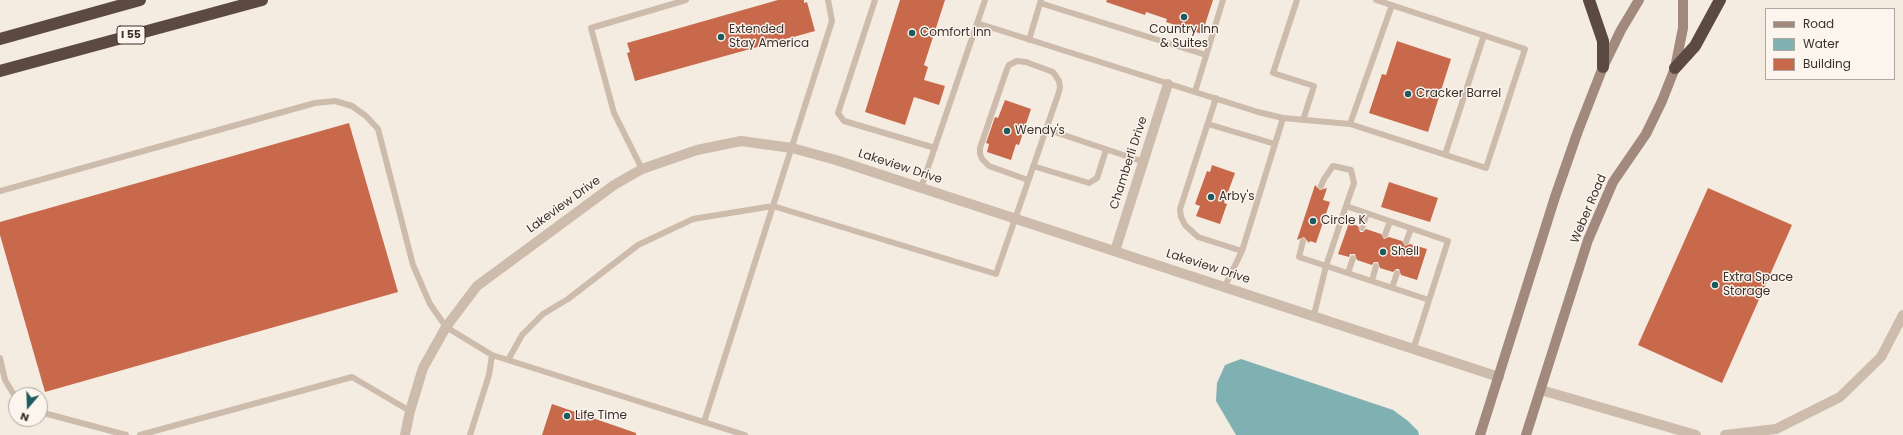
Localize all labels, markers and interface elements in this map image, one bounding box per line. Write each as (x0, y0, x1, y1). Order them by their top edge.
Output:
legend (1765, 8, 1895, 80)
marker: Country Inn & Suites (1179, 12, 1189, 22)
text: Road (1803, 15, 1834, 32)
place label: Extended Stay America (729, 23, 809, 51)
place label: Country Inn & Suites (1149, 23, 1219, 51)
road number: I 55 (117, 26, 145, 44)
place label: Comfort Inn (920, 26, 991, 40)
marker: Comfort Inn (907, 28, 917, 38)
marker: Extended Stay America (716, 32, 726, 42)
text: Water (1803, 35, 1839, 52)
text: Building (1803, 55, 1851, 72)
place label: Cracker Barrel (1416, 87, 1501, 101)
marker: Cracker Barrel (1403, 89, 1413, 99)
street label: Chamberli Drive (1107, 115, 1151, 211)
place label: Wendy's (1015, 124, 1065, 138)
marker: Wendy's (1002, 126, 1012, 136)
street label: Lakeview Drive (856, 147, 944, 187)
street label: Weber Road (1568, 172, 1610, 246)
street label: Lakeview Drive (525, 174, 603, 236)
place label: Arby's (1219, 190, 1255, 204)
marker: Arby's (1206, 192, 1216, 202)
place label: Circle K (1321, 214, 1366, 228)
marker: Circle K (1308, 216, 1318, 226)
place label: Shell (1391, 245, 1419, 259)
street label: Lakeview Drive (1164, 247, 1252, 287)
marker: Shell (1378, 247, 1388, 257)
place label: Extra Space Storage (1723, 271, 1793, 299)
marker: Extra Space Storage (1710, 280, 1720, 290)
north arrow (8, 387, 48, 427)
text: N (18, 408, 31, 426)
place label: Life Time (575, 409, 627, 423)
marker: Life Time (562, 411, 572, 421)

